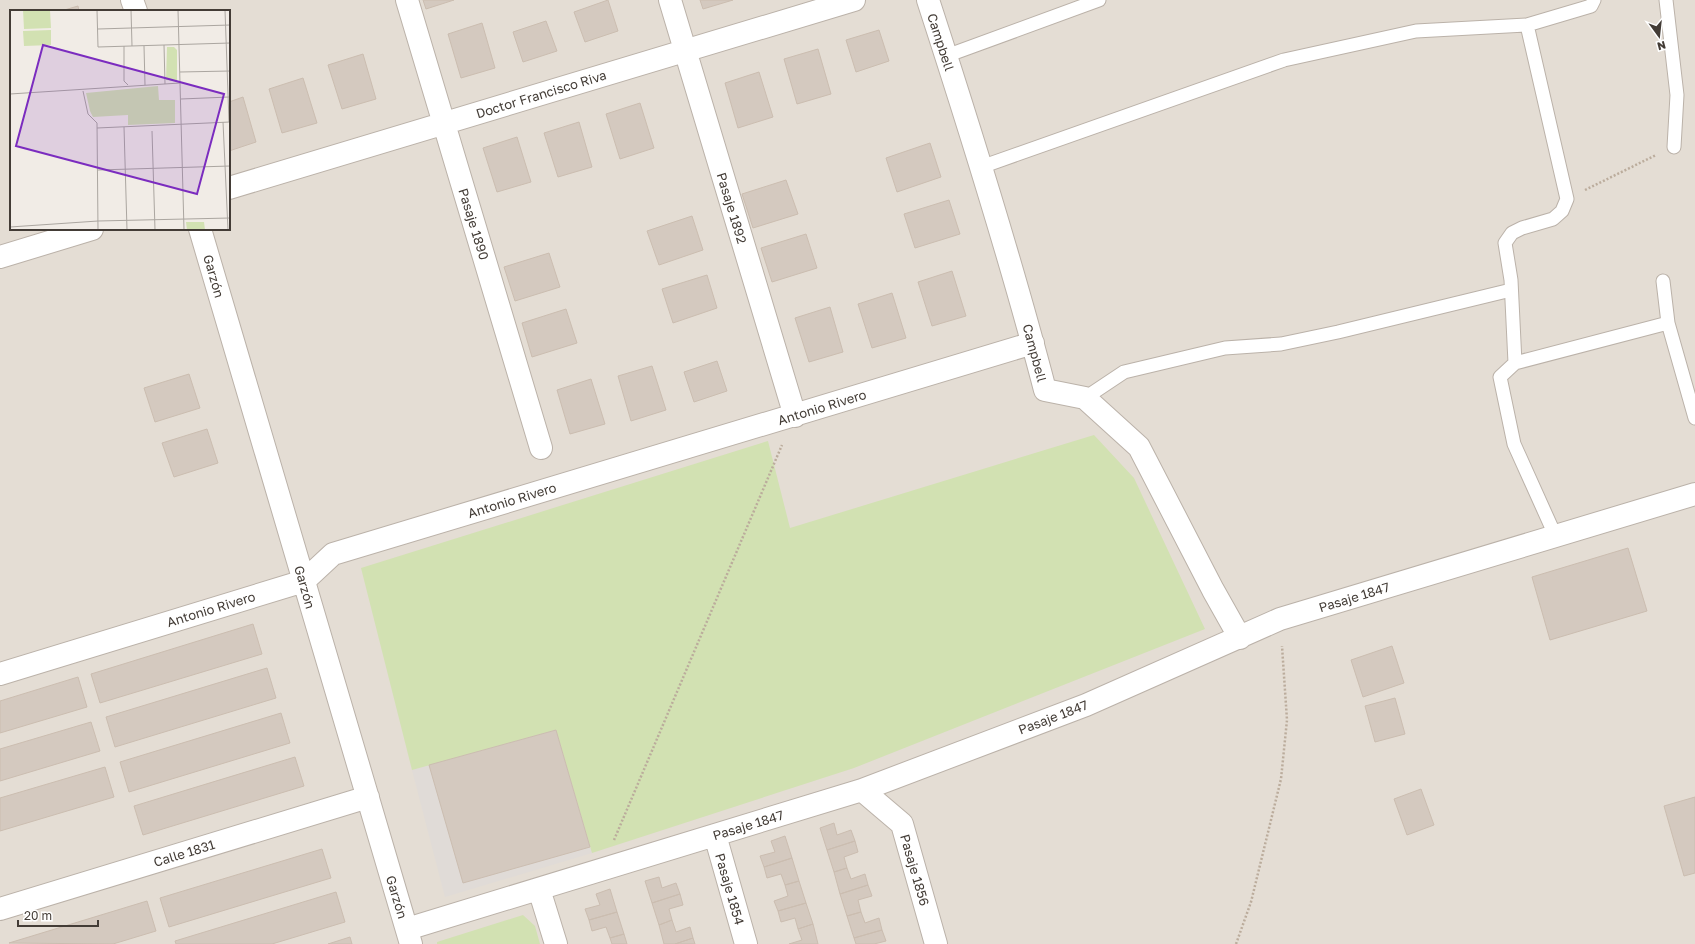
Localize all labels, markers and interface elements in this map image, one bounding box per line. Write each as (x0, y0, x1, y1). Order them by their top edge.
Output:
inset map (10, 10, 230, 230)
street label: Campbell (924, 11, 958, 73)
north arrow (1639, 16, 1679, 56)
text: N (1656, 39, 1667, 54)
street label: Doctor Francisco Riva (474, 67, 608, 121)
street label: Pasaje 1892 (714, 170, 750, 246)
street label: Pasaje 1890 (455, 186, 493, 262)
street label: Garzón (200, 253, 228, 299)
street label: Campbell (1020, 322, 1050, 384)
street label: Antonio Rivero (776, 386, 868, 428)
street label: Antonio Rivero (466, 479, 558, 521)
street label: Garzón (291, 564, 319, 610)
street label: Pasaje 1847 (1317, 579, 1391, 615)
street label: Antonio Rivero (165, 588, 257, 630)
street label: Pasaje 1847 (1016, 696, 1090, 738)
street label: Pasaje 1847 (711, 807, 785, 843)
street label: Pasaje 1856 (897, 832, 933, 908)
street label: Calle 1831 (151, 836, 217, 870)
street label: Pasaje 1854 (712, 851, 748, 927)
street label: Garzón (383, 874, 411, 920)
scale bar (18, 902, 98, 928)
text: 20 m (24, 908, 52, 923)

